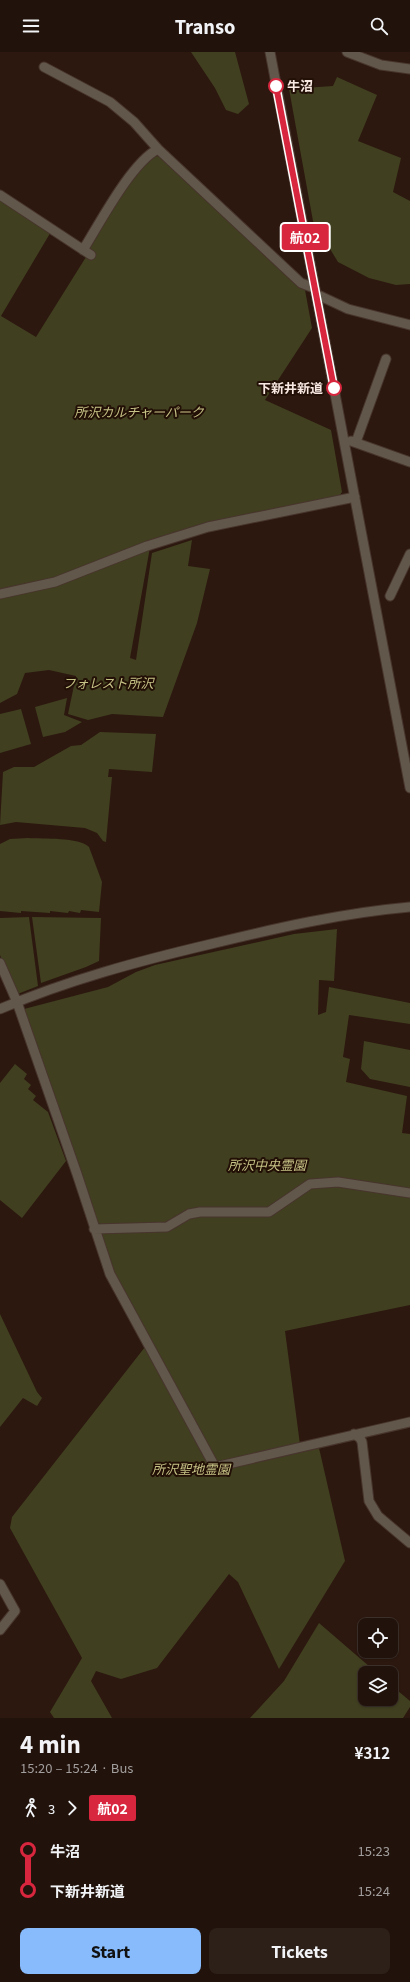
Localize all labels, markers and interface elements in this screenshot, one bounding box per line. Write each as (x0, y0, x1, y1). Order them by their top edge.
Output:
text: Transo (175, 13, 235, 39)
icon: menu (20, 15, 42, 37)
icon: search (368, 15, 390, 37)
place label: 牛沼 (287, 76, 313, 95)
marker: 牛沼 (268, 78, 284, 94)
line badge: 航02 (282, 224, 328, 250)
text: 航02 (290, 227, 320, 247)
place label: 下新井新道 (258, 378, 323, 397)
marker: 下新井新道 (326, 380, 342, 396)
park label: 所沢カルチャーパーク (74, 402, 205, 421)
park label: フォレスト所沢 (62, 673, 155, 692)
park label: 所沢中央霊園 (228, 1155, 308, 1174)
park label: 所沢聖地霊園 (152, 1459, 232, 1478)
map controls (358, 1618, 398, 1706)
button: locate (358, 1618, 398, 1658)
button: layers (358, 1666, 398, 1706)
text: 4 min (20, 1727, 81, 1759)
text: ¥312 (355, 1742, 390, 1763)
text: 15:20 – 15:24 · Bus (20, 1758, 133, 1777)
icon: walk (20, 1797, 42, 1819)
icon: forward (61, 1797, 83, 1819)
text: 航02 (97, 1798, 128, 1818)
text: 3 (48, 1799, 55, 1818)
text: 牛沼 (50, 1840, 80, 1861)
text: 15:23 (358, 1841, 390, 1860)
text: 下新井新道 (50, 1880, 125, 1901)
text: 15:24 (358, 1881, 390, 1900)
button: Start (20, 1928, 201, 1974)
button: Tickets (209, 1928, 390, 1974)

